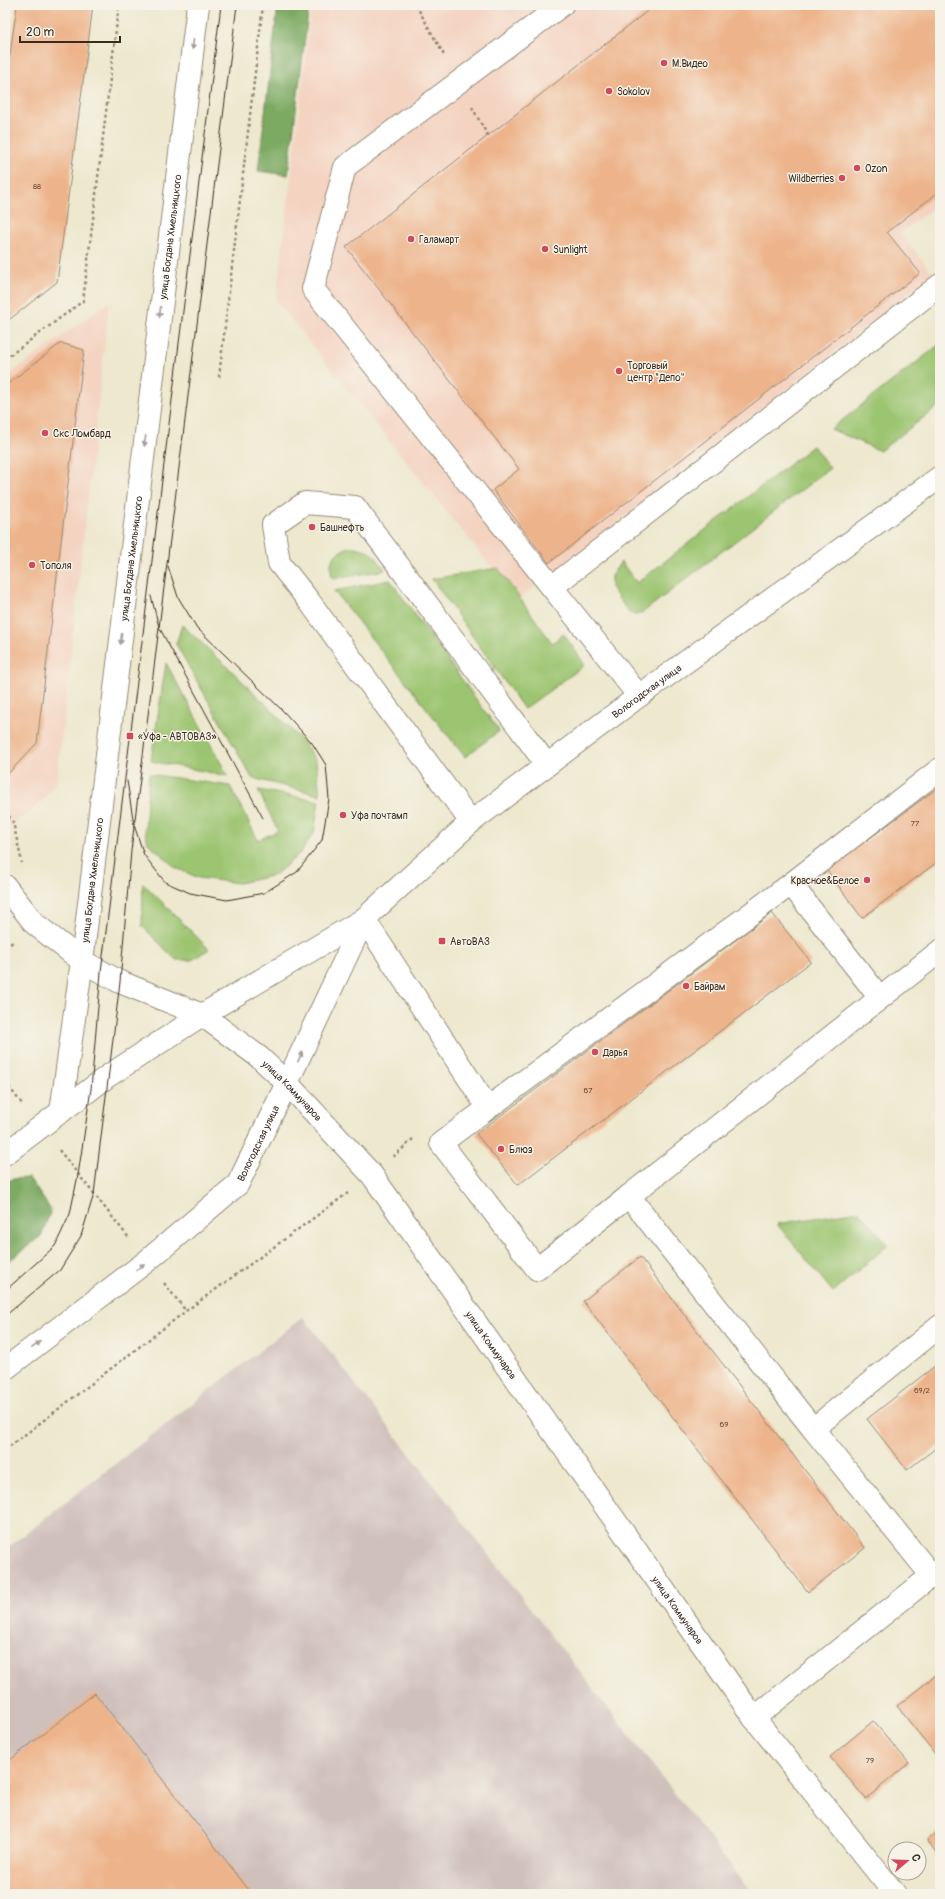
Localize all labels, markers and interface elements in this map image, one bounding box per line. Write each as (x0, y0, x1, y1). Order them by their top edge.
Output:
scale bar (20, 18, 120, 44)
text: 20 m (26, 25, 55, 40)
one-way arrow (190, 38, 196, 50)
marker: М.Видео (659, 58, 669, 68)
place label: М.Видео (672, 58, 708, 70)
marker: Sokolov (604, 86, 614, 96)
place label: Sokolov (617, 86, 650, 98)
marker: Ozon (852, 163, 862, 173)
place label: Ozon (865, 163, 888, 175)
street label: улица Богдана Хмельницкого (157, 173, 184, 301)
place label: Wildberries (788, 173, 835, 185)
marker: Wildberries (837, 173, 847, 183)
house number: 88 (33, 182, 41, 191)
marker: Галамарт (406, 234, 416, 244)
place label: Галамарт (419, 234, 459, 246)
marker: Sunlight (540, 244, 550, 254)
place label: Sunlight (553, 244, 589, 256)
one-way arrow (157, 306, 164, 318)
place label: Торговый центр "Депо" (627, 360, 685, 384)
marker: Торговый центр "Депо" (614, 366, 624, 376)
marker: Скс Ломбард (40, 428, 50, 438)
place label: Скс Ломбард (53, 428, 111, 440)
one-way arrow (142, 435, 148, 447)
street label: улица Богдана Хмельницкого (118, 495, 145, 623)
marker: Башнефть (307, 522, 317, 532)
place label: Башнефть (320, 522, 365, 534)
marker: Тополя (27, 560, 37, 570)
place label: Тополя (40, 560, 72, 572)
one-way arrow (118, 633, 124, 645)
street label: Вологодская улица (610, 662, 684, 721)
marker: «Уфа - АВТОВАЗ» (125, 731, 135, 741)
place label: «Уфа - АВТОВАЗ» (138, 731, 217, 743)
marker: Уфа почтамп (338, 810, 348, 820)
place label: Уфа почтамп (351, 810, 408, 822)
street label: улица Богдана Хмельницкого (79, 816, 106, 944)
house number: 77 (911, 819, 920, 828)
place label: Красное&Белое (791, 875, 859, 887)
marker: Красное&Белое (862, 875, 872, 885)
marker: АвтоВАЗ (437, 936, 447, 946)
place label: АвтоВАЗ (450, 936, 490, 948)
marker: Байрам (681, 981, 691, 991)
place label: Байрам (694, 981, 726, 993)
marker: Дарья (590, 1047, 600, 1057)
place label: Дарья (602, 1047, 628, 1059)
one-way arrow (297, 1051, 303, 1062)
street label: улица Коммунаров (259, 1057, 324, 1124)
house number: 67 (584, 1086, 593, 1095)
street label: Вологодская улица (235, 1103, 282, 1184)
marker: Блюз (496, 1144, 506, 1154)
place label: Блюз (509, 1144, 533, 1156)
one-way arrow (134, 1263, 145, 1271)
street label: улица Коммунаров (462, 1308, 519, 1382)
one-way arrow (31, 1342, 41, 1350)
house number: 69/2 (914, 1386, 931, 1395)
house number: 69 (720, 1420, 728, 1429)
street label: улица Коммунаров (648, 1573, 705, 1647)
house number: 79 (866, 1756, 874, 1765)
north arrow (887, 1841, 927, 1881)
text: С (909, 1853, 923, 1863)

